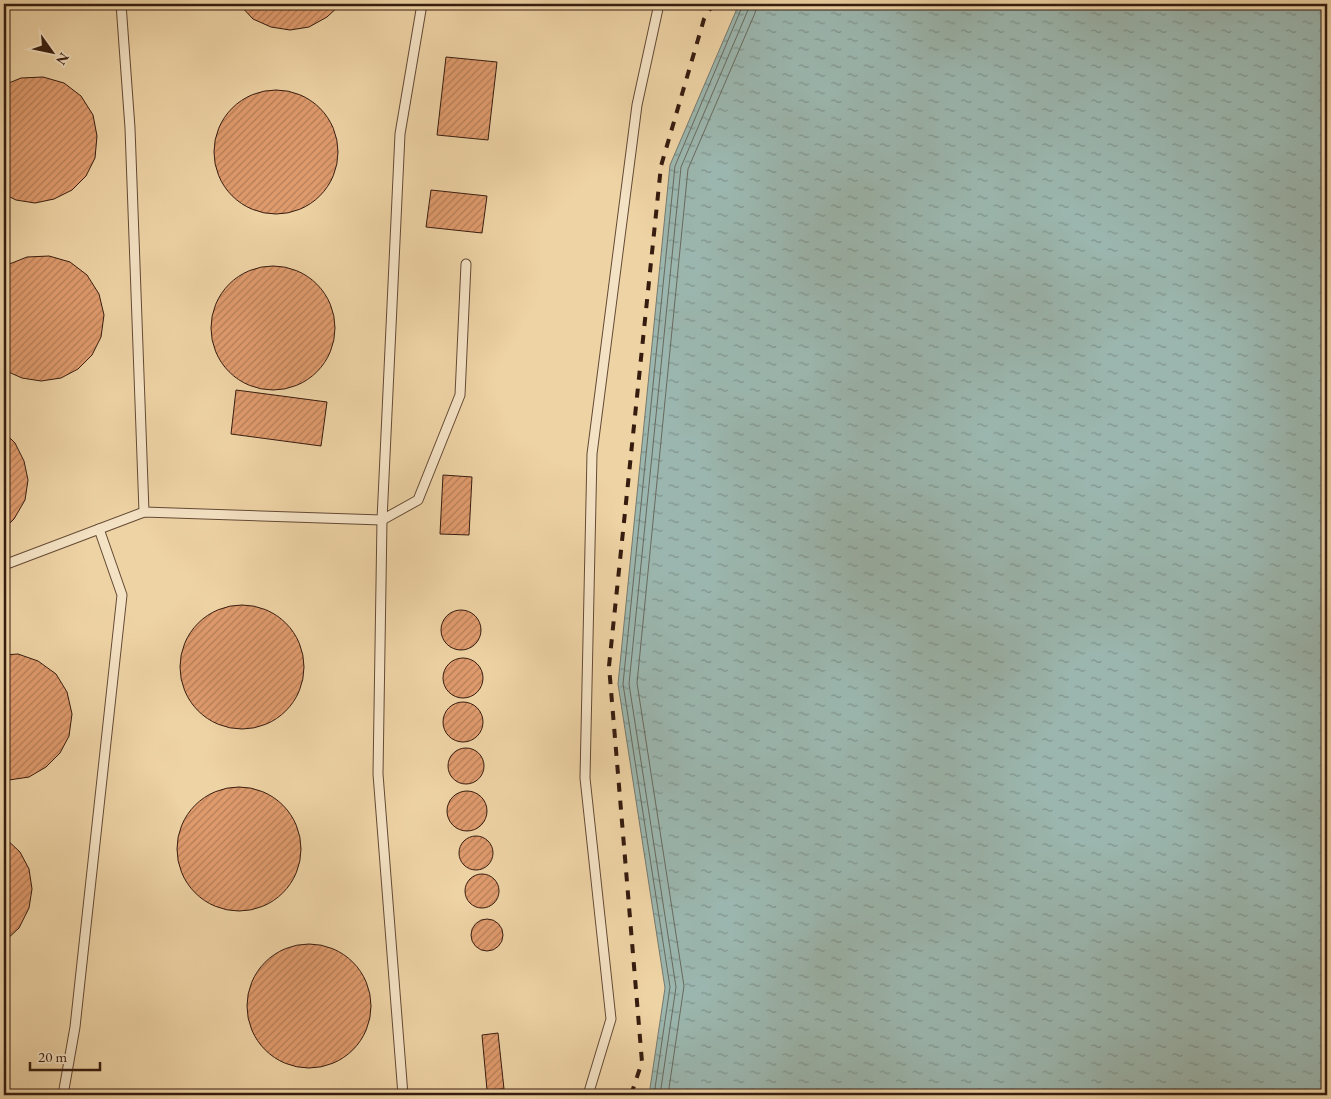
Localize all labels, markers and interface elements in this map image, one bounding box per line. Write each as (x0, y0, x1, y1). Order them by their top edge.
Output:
north arrow (28, 28, 78, 78)
text: N (52, 49, 74, 69)
scale bar (30, 1039, 100, 1071)
text: 20 m (38, 1047, 67, 1066)

